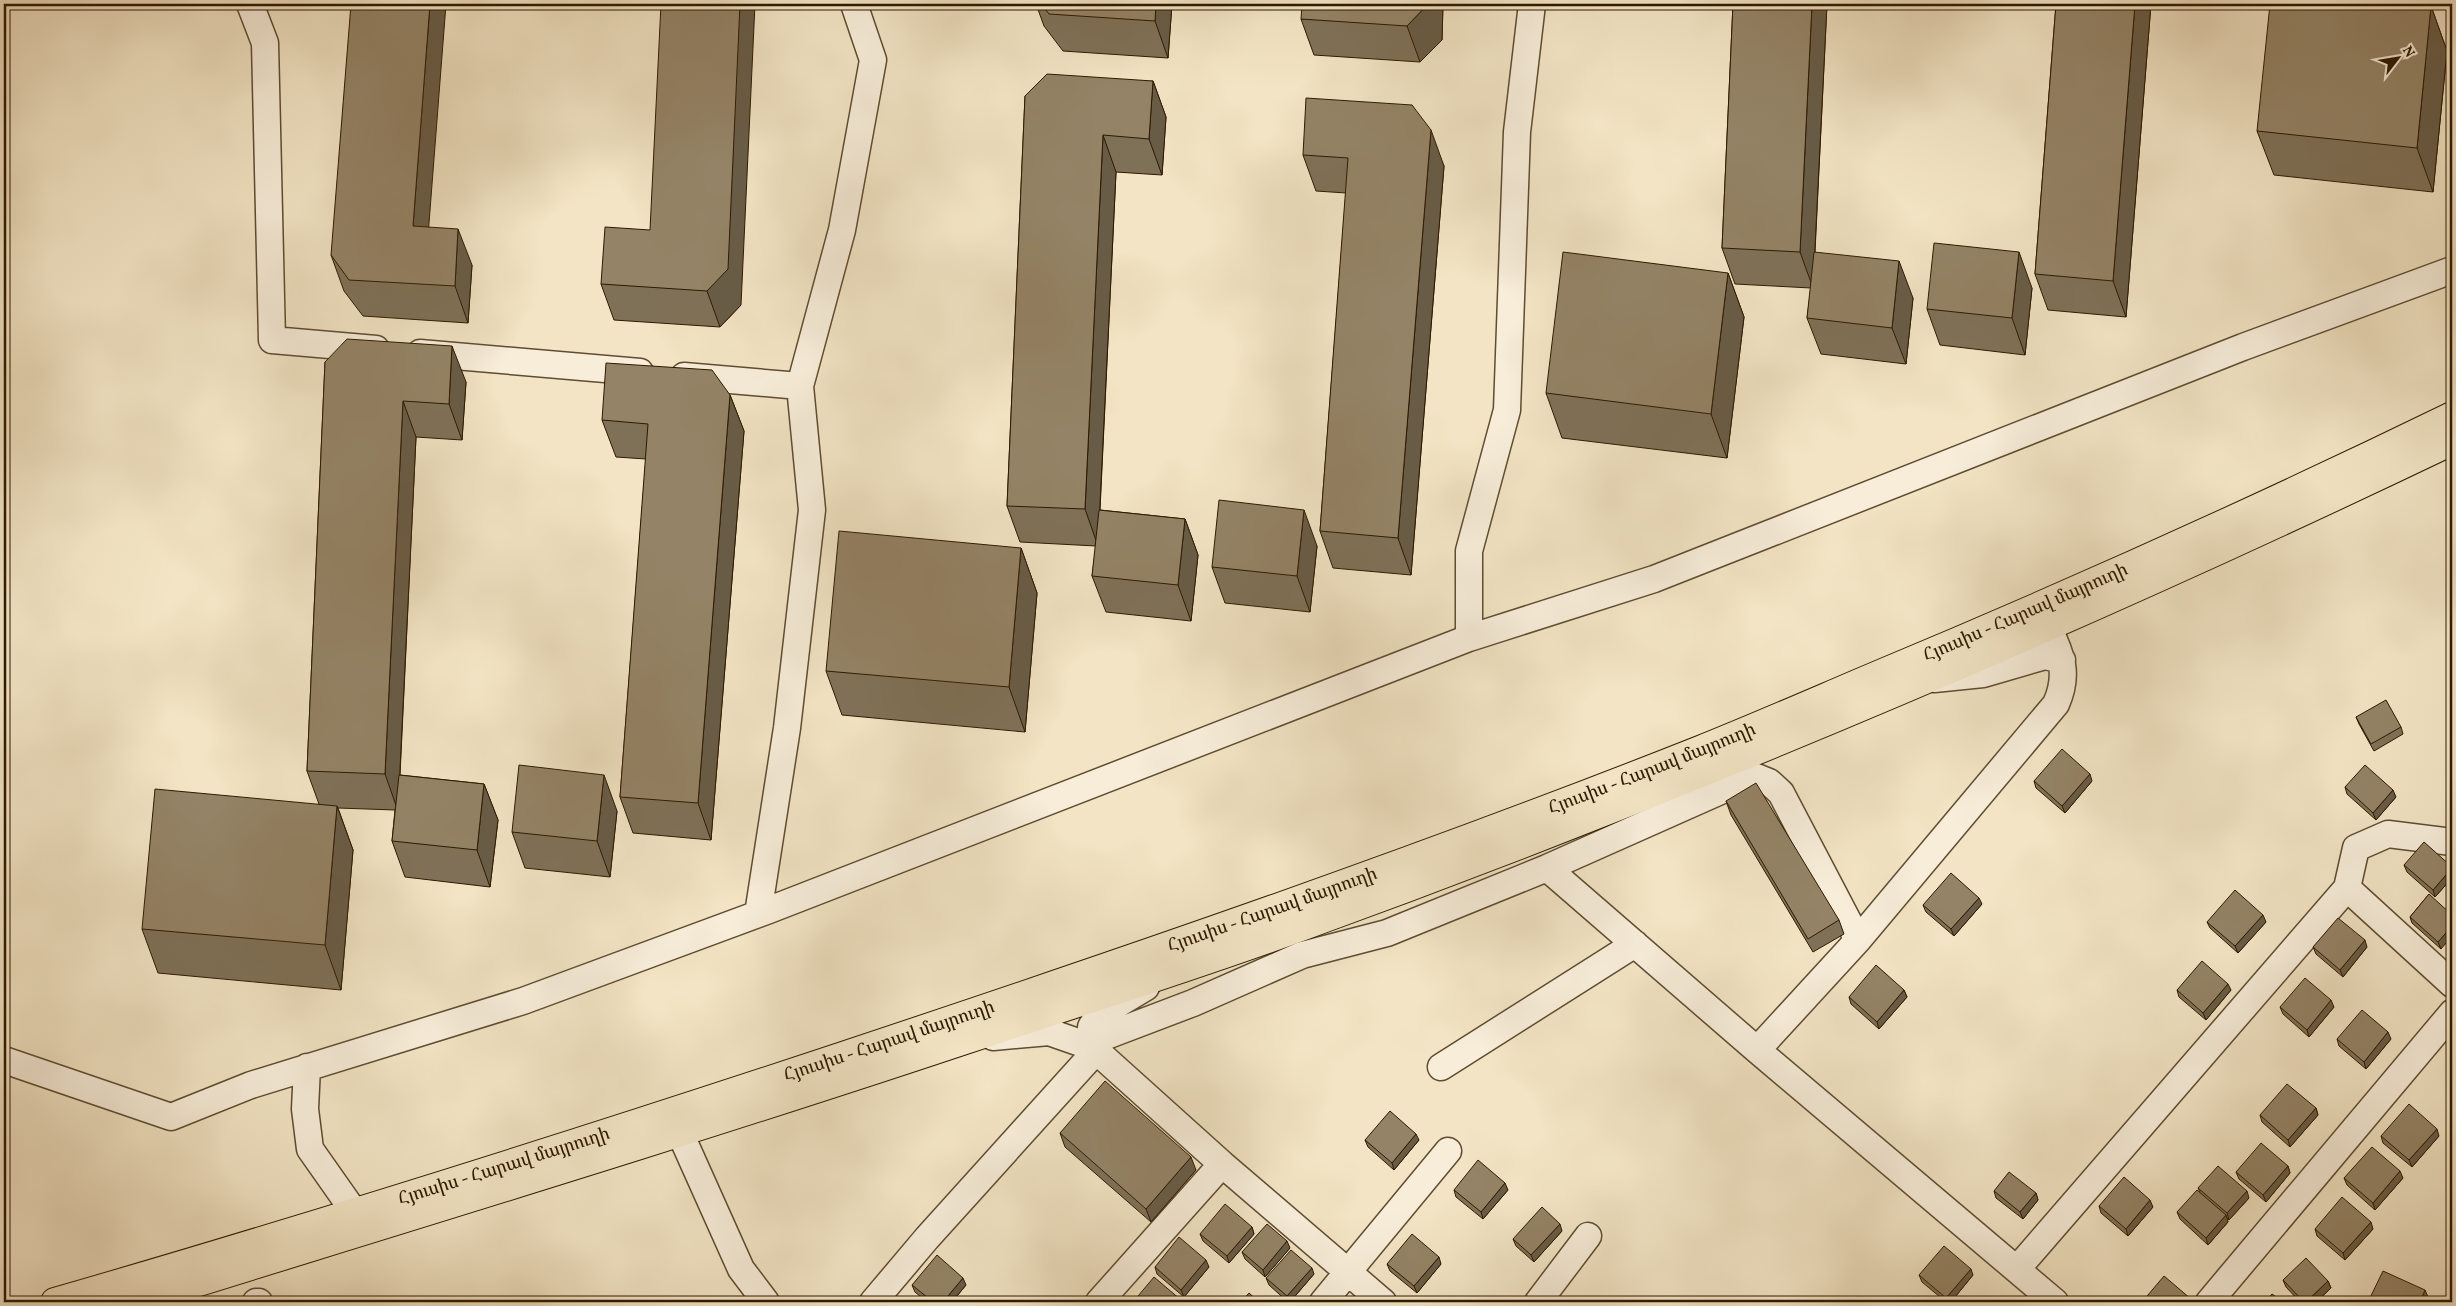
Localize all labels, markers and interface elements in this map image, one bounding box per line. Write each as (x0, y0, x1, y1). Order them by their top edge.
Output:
north arrow (2374, 32, 2424, 82)
text: N (2397, 43, 2419, 61)
street label: Հյուսիս - Հարավ մայրուղի (1920, 558, 2132, 669)
street label: Հյուսիս - Հարավ մայրուղի (1545, 718, 1760, 822)
street label: Հյուսիս - Հարավ մայրուղի (1164, 862, 1381, 959)
street label: Հյուսիս - Հարավ մայրուղի (781, 995, 998, 1089)
street label: Հյուսիս - Հարավ մայրուղի (395, 1122, 613, 1212)

